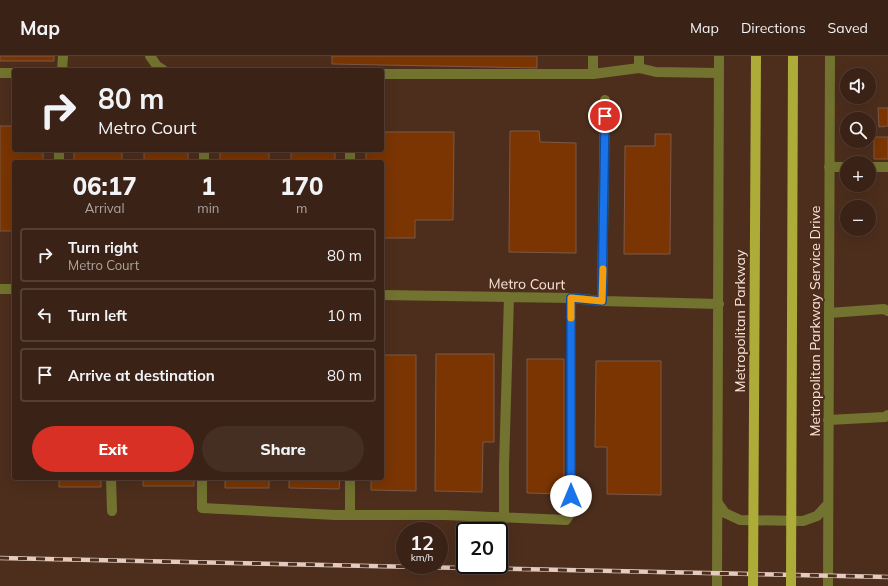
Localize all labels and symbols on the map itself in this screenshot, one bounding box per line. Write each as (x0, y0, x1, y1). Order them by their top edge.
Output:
pin (588, 99, 622, 133)
street label: Metropolitan Parkway Service Drive (806, 206, 824, 436)
street label: Metropolitan Parkway (731, 249, 749, 392)
street label: Metro Court (489, 274, 566, 294)
position arrow (550, 475, 592, 517)
speed limit sign: 20 (456, 522, 508, 574)

